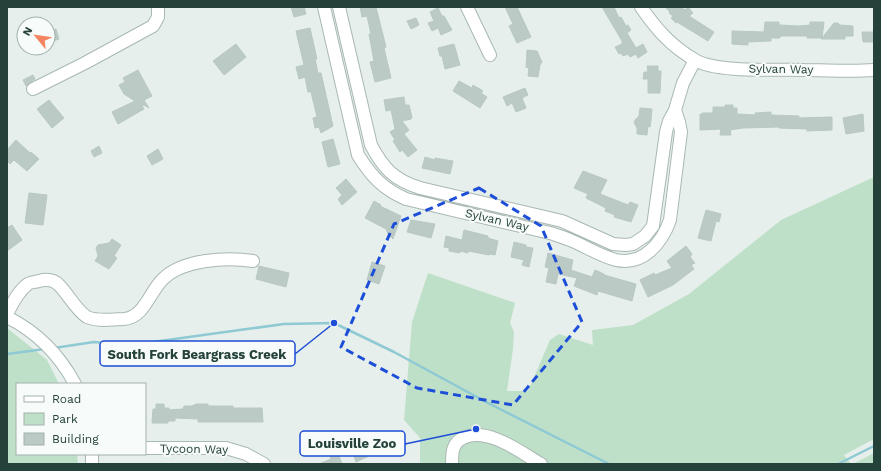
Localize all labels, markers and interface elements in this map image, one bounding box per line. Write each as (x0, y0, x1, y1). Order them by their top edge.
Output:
north arrow (16, 16, 56, 56)
text: N (20, 25, 35, 38)
street label: Sylvan Way (748, 61, 814, 77)
street label: Sylvan Way (464, 206, 531, 234)
callout: South Fork Beargrass Creek (100, 341, 295, 366)
text: South Fork Beargrass Creek (108, 347, 287, 362)
legend (16, 383, 146, 455)
text: Road (52, 392, 81, 406)
text: Park (52, 412, 78, 426)
callout: Louisville Zoo (300, 431, 405, 456)
text: Building (52, 432, 99, 446)
text: Louisville Zoo (308, 436, 397, 451)
street label: Tycoon Way (160, 441, 229, 457)

